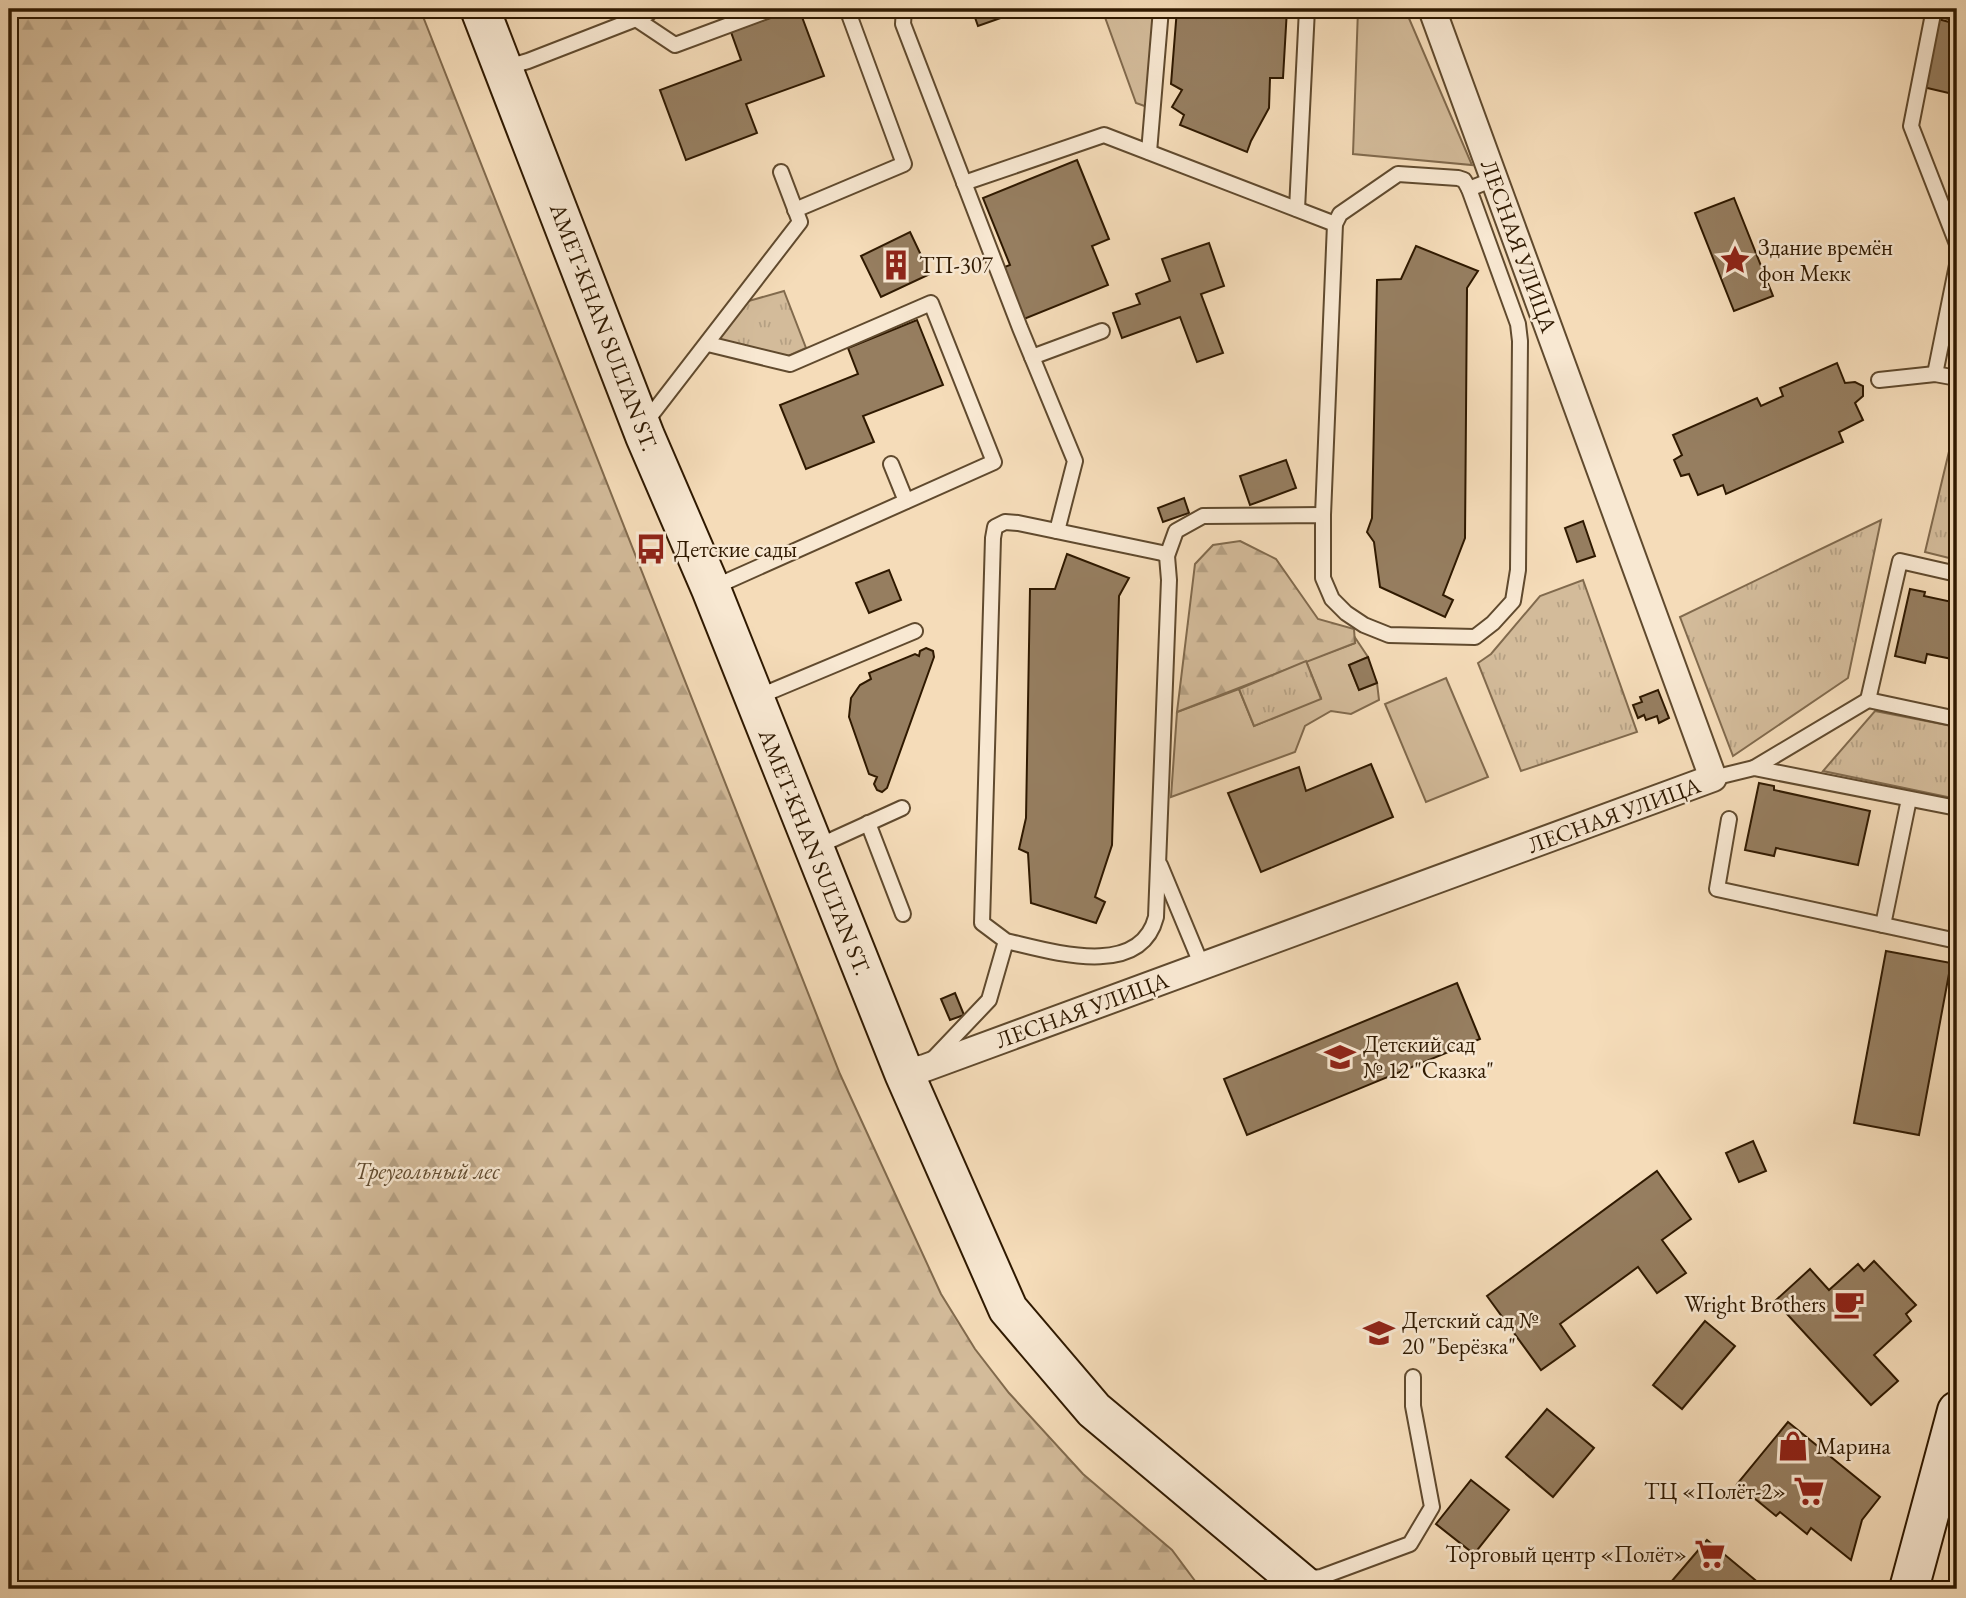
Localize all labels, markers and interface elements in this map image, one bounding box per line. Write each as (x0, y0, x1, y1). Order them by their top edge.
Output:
street label: ЛЕСНАЯ УЛИЦА (1474, 155, 1565, 338)
street label: AMET-KHAN SULTAN ST. (542, 198, 665, 455)
place label: Здание времён фон Мекк (1758, 232, 1893, 288)
place icon: Здание времён фон Мекк (1718, 243, 1752, 277)
building icon: ТП-307 (879, 248, 913, 282)
place label: ТП-307 (919, 250, 994, 280)
bus stop icon: Детские сады (634, 532, 668, 566)
place label: Детские сады (674, 534, 797, 564)
street label: AMET-KHAN SULTAN ST. (751, 723, 878, 980)
street label: ЛЕСНАЯ УЛИЦА (1523, 769, 1706, 860)
street label: ЛЕСНАЯ УЛИЦА (991, 964, 1174, 1055)
place label: Детский сад № 12 "Сказка" (1363, 1029, 1494, 1085)
school or university icon: Детский сад № 12 "Сказка" (1323, 1040, 1357, 1074)
park label: Треугольный лес (355, 1156, 500, 1186)
cafe icon: Wright Brothers (1832, 1287, 1866, 1321)
place label: Wright Brothers (1684, 1289, 1826, 1319)
place label: Детский сад № 20 "Берёзка" (1402, 1305, 1539, 1361)
school or university icon: Детский сад № 20 "Берёзка" (1362, 1316, 1396, 1350)
shop icon: Марина (1776, 1429, 1810, 1463)
place label: Марина (1816, 1431, 1892, 1461)
supermarket icon: ТЦ «Полёт-2» (1792, 1474, 1826, 1508)
place label: ТЦ «Полёт-2» (1644, 1476, 1786, 1506)
supermarket icon: Торговый центр «Полёт» (1693, 1537, 1727, 1571)
place label: Торговый центр «Полёт» (1445, 1539, 1687, 1569)

